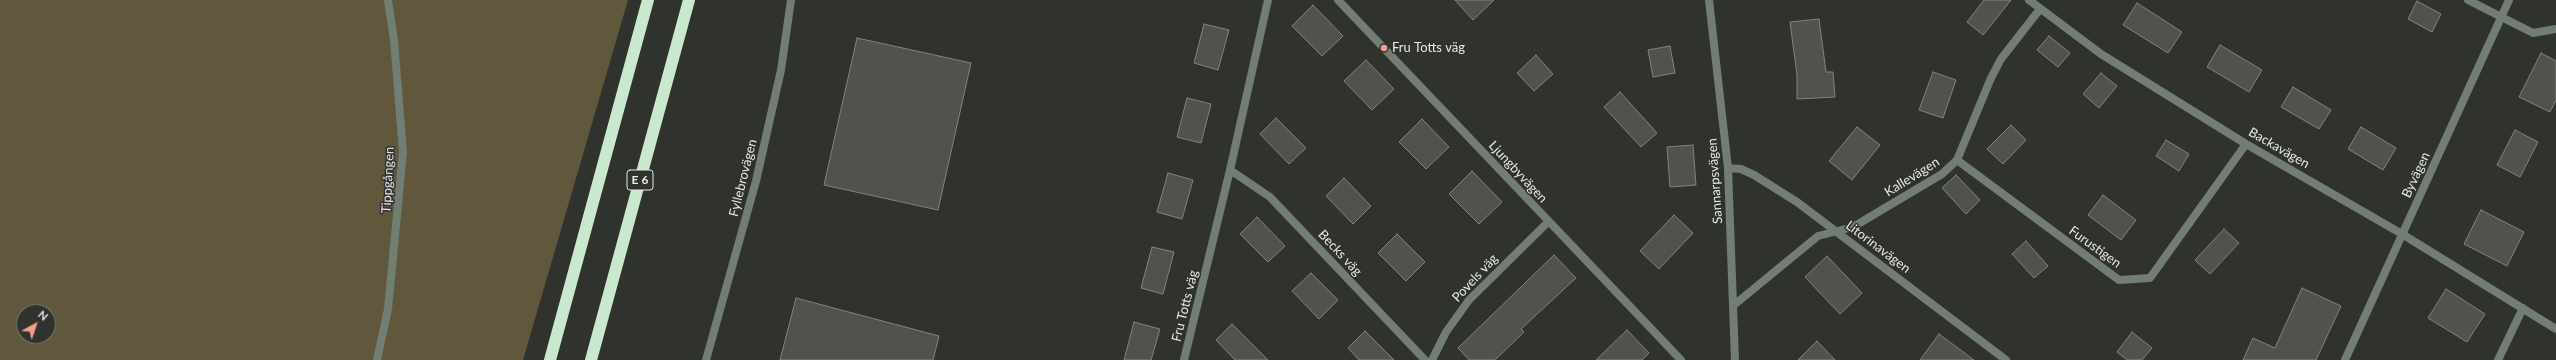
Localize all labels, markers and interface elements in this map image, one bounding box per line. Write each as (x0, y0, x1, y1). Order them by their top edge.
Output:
place label: Fru Totts väg (1392, 40, 1465, 56)
marker: Fru Totts väg (1379, 43, 1389, 53)
street label: Backavägen (2246, 124, 2312, 172)
street label: Fyllebrovägen (726, 138, 760, 218)
street label: Ljungbyvägen (1485, 138, 1551, 206)
street label: Sannarpsvägen (1704, 138, 1726, 224)
street label: Tippgången (378, 146, 398, 214)
street label: Byvägen (2399, 150, 2433, 200)
street label: Kallevägen (1882, 154, 1942, 200)
road number: E 6 (627, 170, 653, 190)
street label: Litorinavägen (1843, 218, 1913, 276)
street label: Furustigen (2066, 223, 2124, 271)
street label: Becks väg (1315, 227, 1365, 279)
street label: Povels väg (1449, 251, 1501, 305)
street label: Fru Totts väg (1169, 269, 1201, 343)
north arrow (16, 304, 56, 344)
text: N (36, 307, 51, 323)

